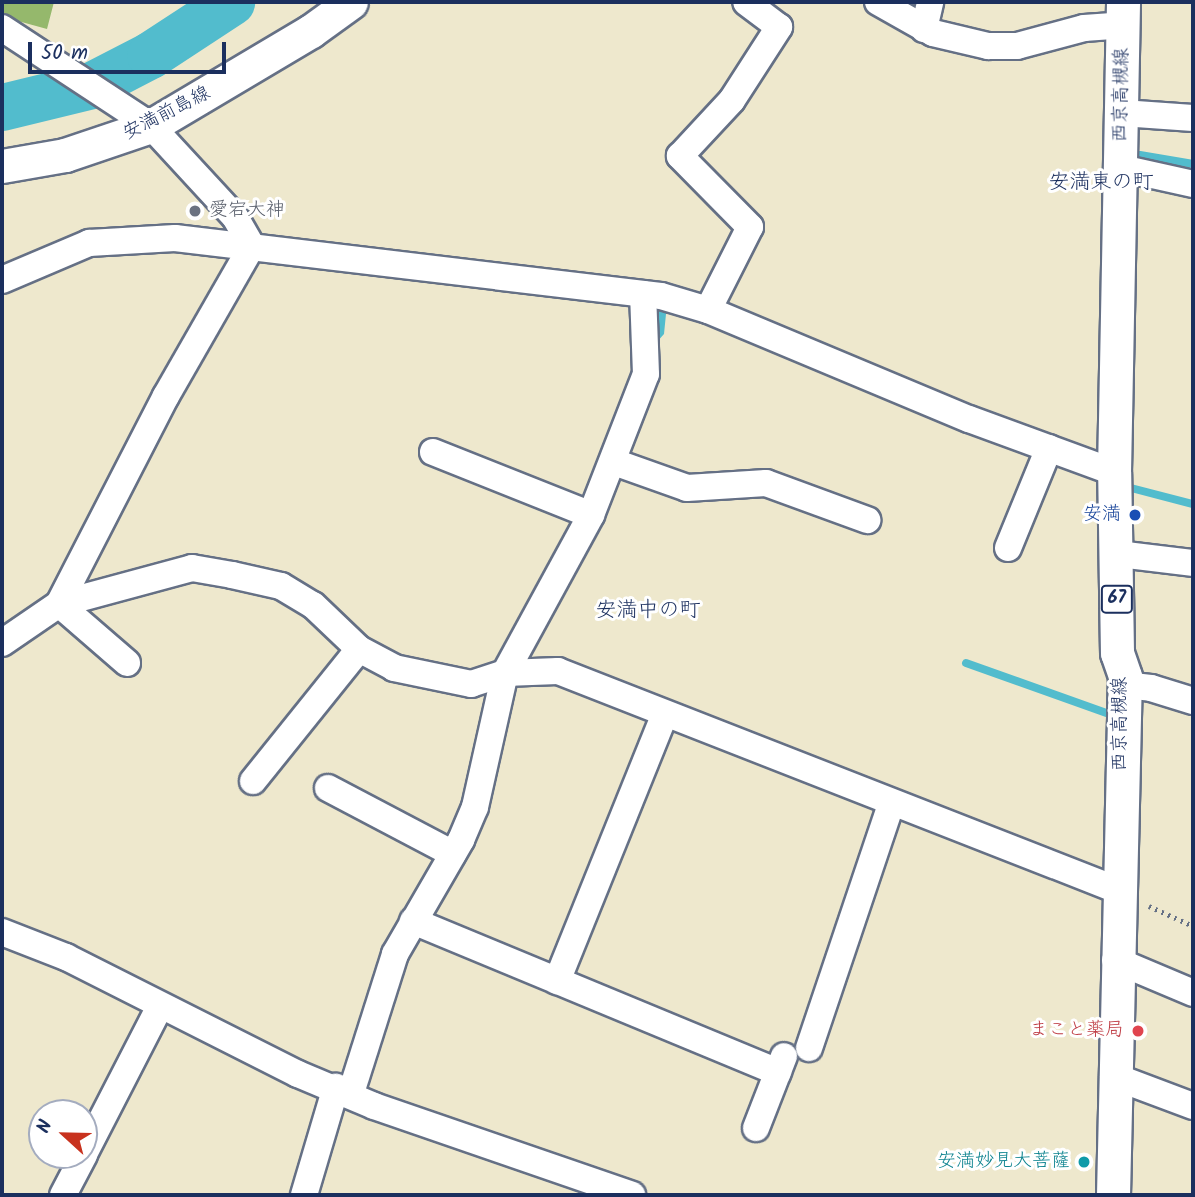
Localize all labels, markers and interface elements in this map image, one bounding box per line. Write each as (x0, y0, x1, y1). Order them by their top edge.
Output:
scale bar (32, 28, 229, 72)
text: 50 m (41, 37, 88, 70)
street label: 西京高槻線 (1110, 47, 1134, 143)
street label: 安満前島線 (120, 82, 214, 146)
district label: 安満東の町 (1049, 170, 1153, 196)
place label: 愛宕大神 (209, 200, 285, 222)
marker: 愛宕大神 (187, 203, 203, 219)
place label: 安満 (1083, 504, 1121, 526)
marker: 安満 (1127, 507, 1143, 523)
road number: 67 (1100, 584, 1134, 614)
district label: 安満中の町 (596, 598, 700, 624)
street label: 西京高槻線 (1110, 677, 1132, 771)
place label: まこと薬局 (1029, 1020, 1124, 1042)
marker: まこと薬局 (1130, 1023, 1146, 1039)
north arrow (28, 1099, 98, 1169)
text: N (29, 1116, 62, 1138)
place label: 安満妙見大菩薩 (937, 1151, 1070, 1173)
marker: 安満妙見大菩薩 (1076, 1154, 1092, 1170)

